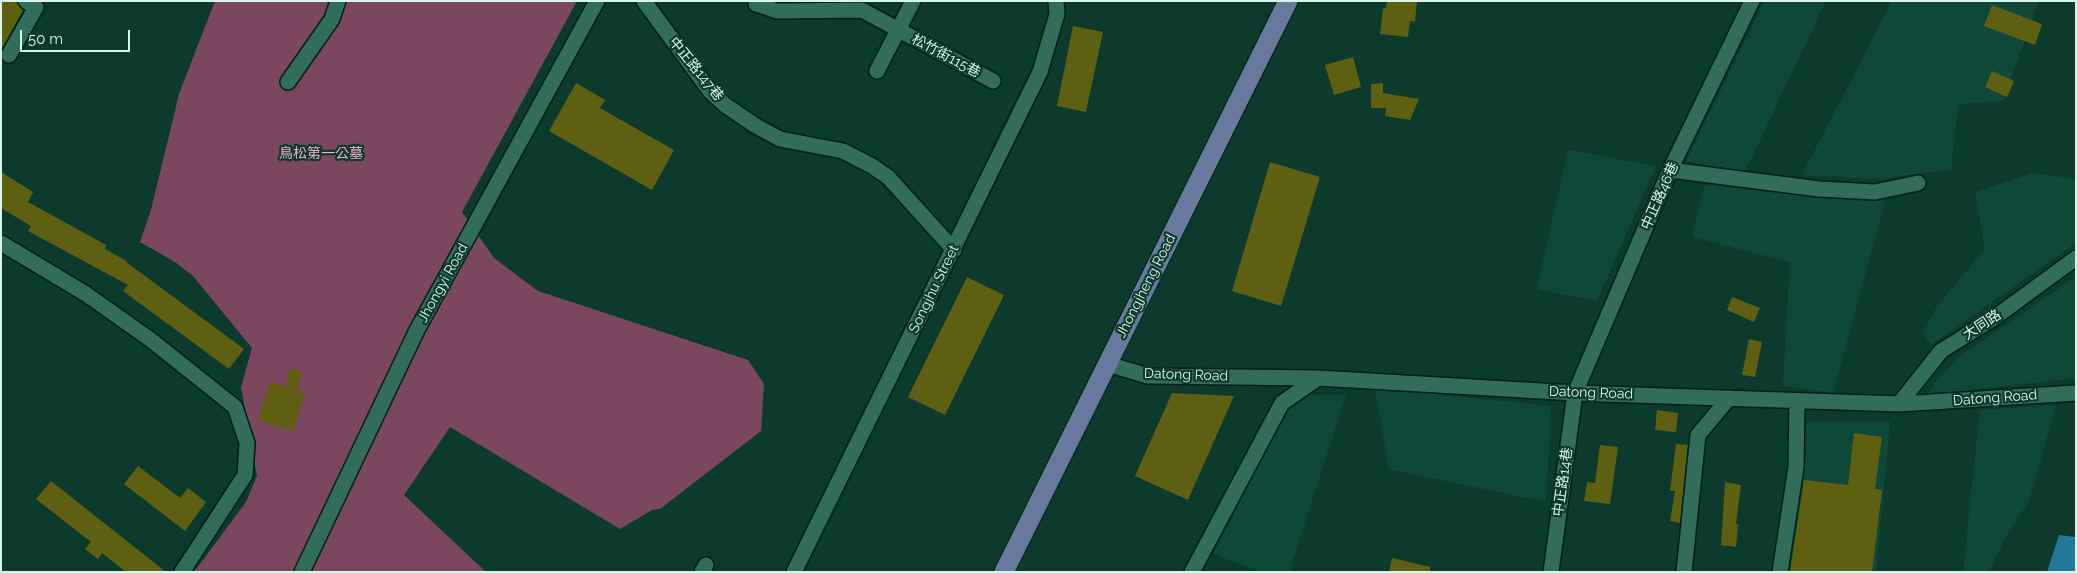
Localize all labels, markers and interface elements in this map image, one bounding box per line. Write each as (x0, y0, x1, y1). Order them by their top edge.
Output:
scale bar (22, 20, 132, 52)
text: 50 m (28, 30, 63, 48)
street label: 松竹街115巷 (909, 31, 983, 81)
street label: 中正路147巷 (665, 34, 727, 104)
park label: 鳥松第一公墓 (279, 146, 363, 162)
street label: 中正路46巷 (1638, 160, 1682, 232)
street label: Jhongjheng Road (1113, 231, 1179, 341)
street label: Jhongyi Road (414, 241, 472, 325)
street label: Songjhu Street (905, 242, 963, 336)
street label: 大同路 (1960, 307, 2004, 343)
street label: Datong Road (1144, 365, 1228, 385)
street label: Datong Road (1549, 383, 1633, 403)
street label: Datong Road (1952, 387, 2038, 409)
street label: 中正路14巷 (1550, 446, 1576, 518)

